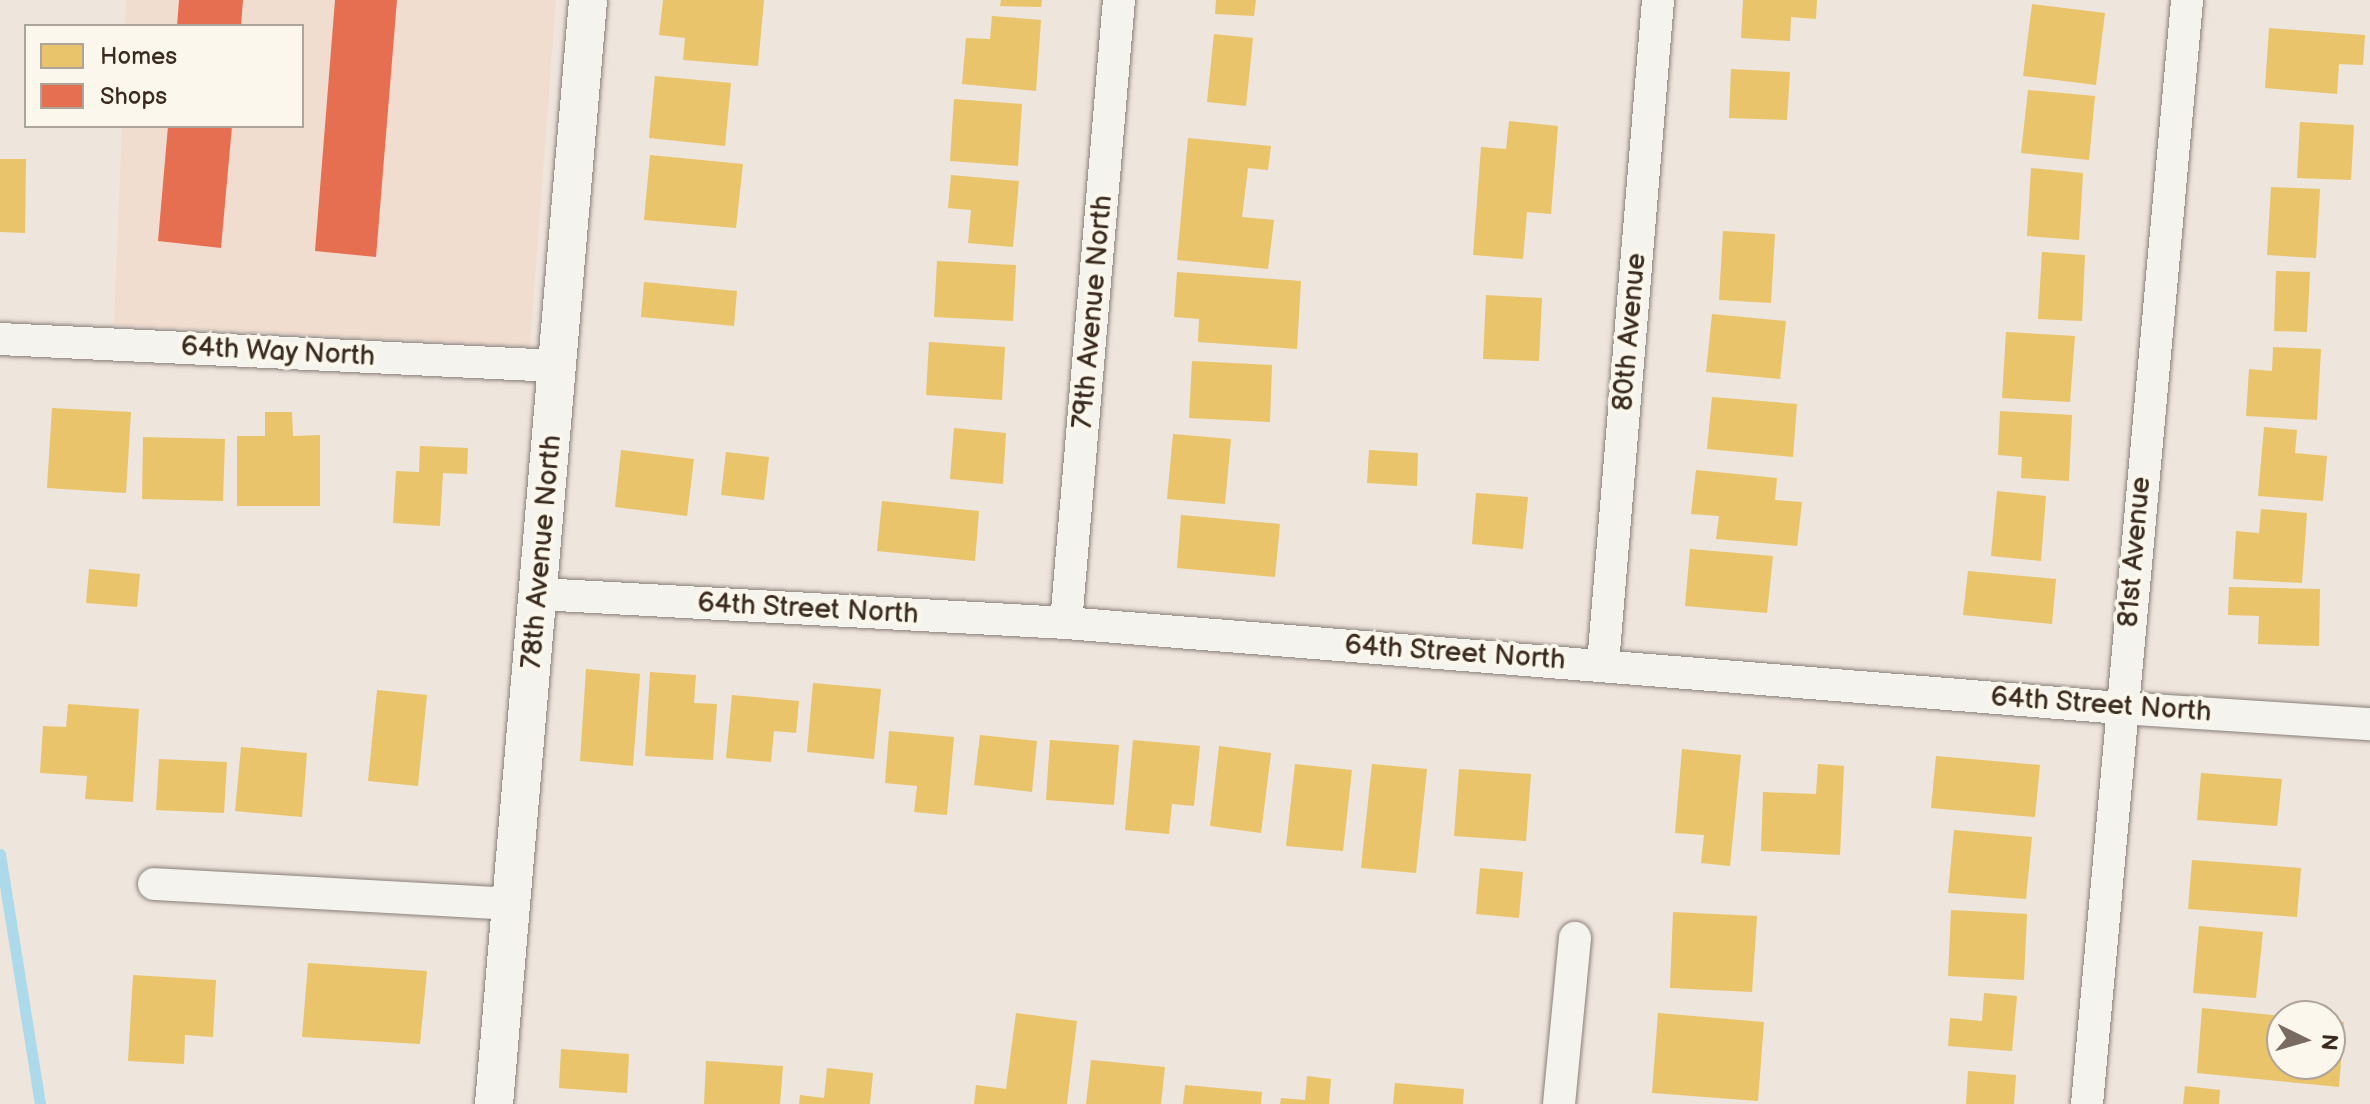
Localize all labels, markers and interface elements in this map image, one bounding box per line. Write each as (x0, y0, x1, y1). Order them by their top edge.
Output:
legend (24, 24, 304, 128)
text: Homes (100, 42, 177, 71)
text: Shops (100, 82, 167, 111)
street label: 79th Avenue North (1066, 194, 1120, 430)
street label: 80th Avenue (1606, 252, 1654, 412)
street label: 64th Way North (179, 330, 377, 374)
street label: 78th Avenue North (515, 434, 569, 670)
street label: 81st Avenue (2112, 475, 2158, 629)
street label: 64th Street North (696, 586, 920, 632)
street label: 64th Street North (1343, 629, 1567, 677)
street label: 64th Street North (1989, 681, 2213, 729)
north arrow (2266, 1000, 2346, 1080)
text: N (2314, 1033, 2343, 1051)

